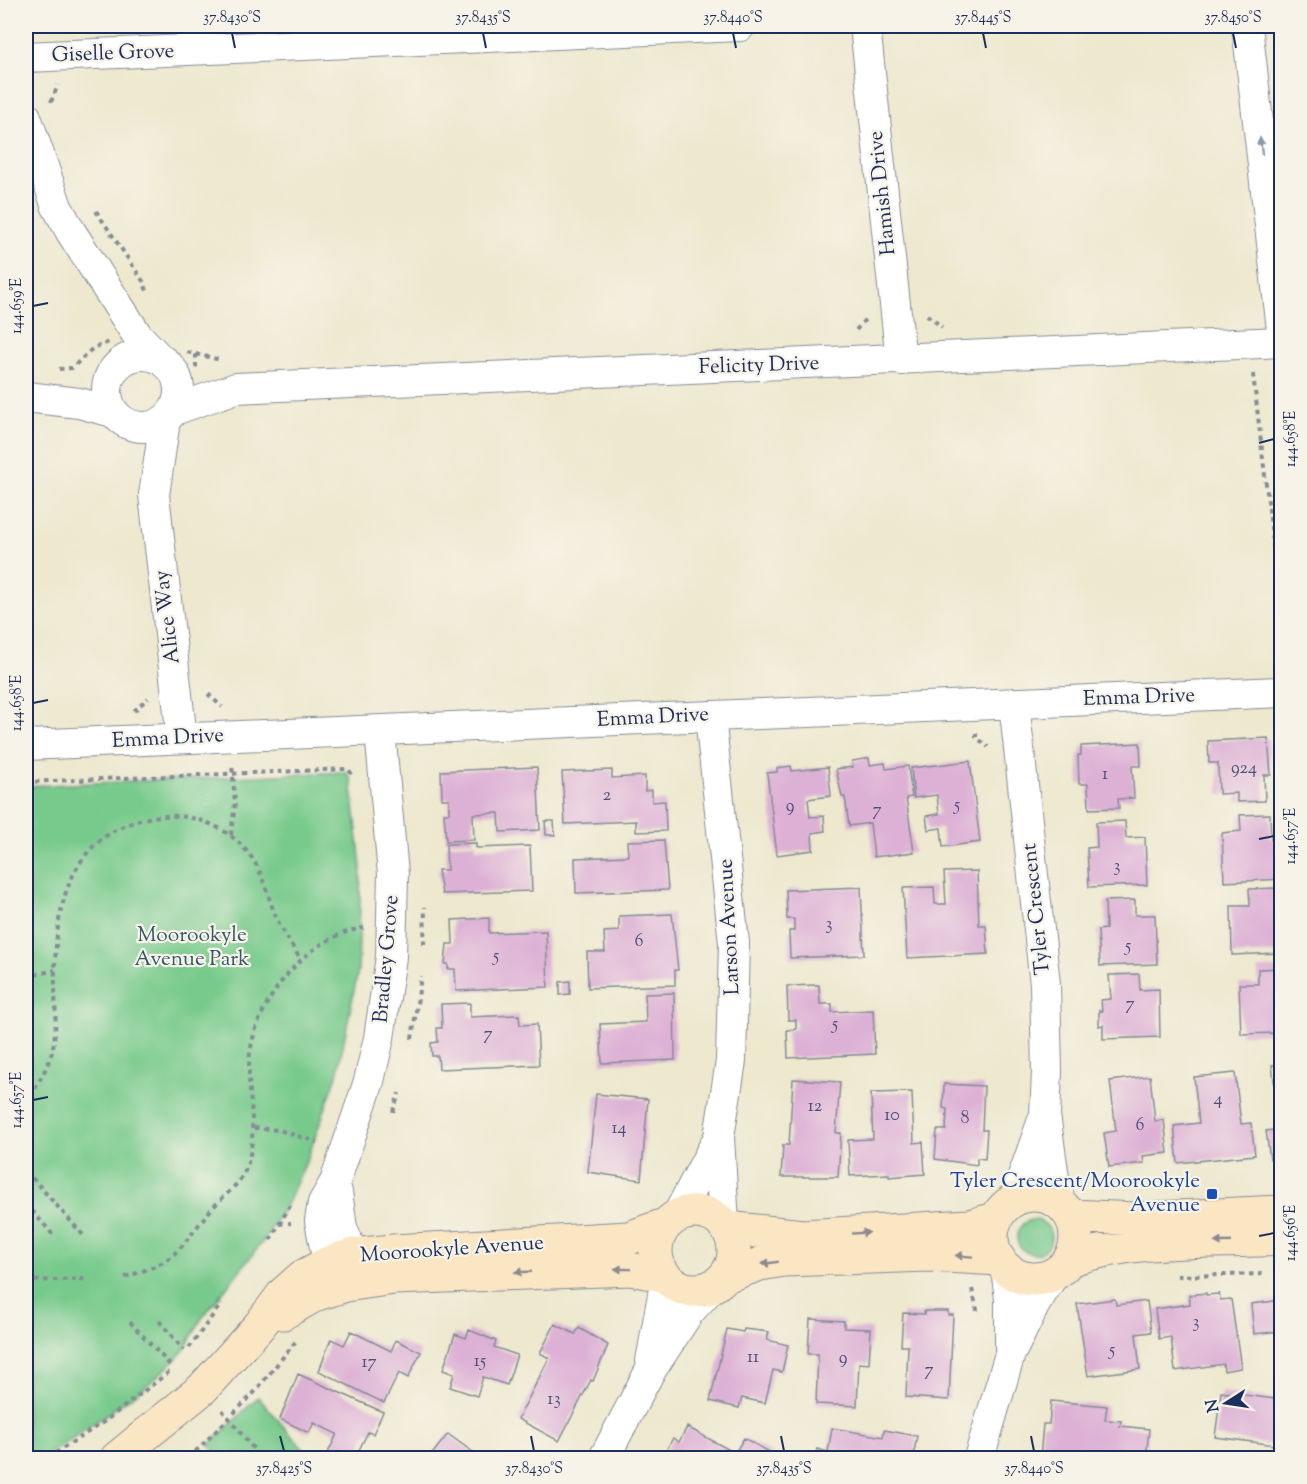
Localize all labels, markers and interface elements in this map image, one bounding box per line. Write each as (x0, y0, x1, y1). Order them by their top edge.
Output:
text: 37.8430°S (203, 8, 261, 29)
text: 37.8435°S (455, 8, 511, 29)
text: 37.8440°S (703, 8, 763, 29)
text: 37.8445°S (954, 8, 1012, 29)
text: 37.8450°S (1204, 8, 1262, 29)
street label: Giselle Grove (51, 37, 175, 71)
street label: Hamish Drive (862, 129, 904, 257)
one-way arrow (1256, 137, 1266, 156)
text: 144.659°E (7, 278, 28, 334)
street label: Felicity Drive (698, 349, 820, 383)
text: 144.658°E (1281, 411, 1302, 467)
street label: Alice Way (147, 568, 189, 666)
text: 144.658°E (7, 675, 28, 731)
street label: Emma Drive (1082, 681, 1196, 715)
street label: Emma Drive (596, 700, 710, 736)
street label: Emma Drive (111, 721, 225, 757)
house number: 924 (1231, 756, 1257, 782)
house number: 1 (1102, 762, 1108, 788)
house number: 2 (603, 783, 612, 809)
house number: 5 (953, 793, 960, 819)
house number: 9 (786, 794, 795, 820)
house number: 7 (872, 798, 882, 824)
text: 144.657°E (1281, 808, 1302, 864)
street label: Tyler Crescent (1015, 842, 1059, 976)
house number: 3 (1113, 854, 1121, 880)
street label: Larson Avenue (711, 858, 749, 996)
street label: Bradley Grove (366, 894, 408, 1024)
house number: 3 (825, 912, 833, 938)
park label: Moorookyle Avenue Park (135, 921, 250, 975)
house number: 6 (635, 929, 644, 955)
house number: 5 (1124, 934, 1131, 960)
house number: 5 (492, 944, 499, 970)
house number: 7 (1125, 992, 1135, 1018)
house number: 5 (831, 1012, 838, 1038)
house number: 7 (483, 1022, 493, 1048)
text: 144.657°E (7, 1072, 28, 1128)
house number: 4 (1213, 1087, 1223, 1113)
house number: 12 (808, 1094, 823, 1120)
house number: 10 (884, 1103, 900, 1129)
house number: 8 (961, 1106, 970, 1132)
house number: 6 (1136, 1113, 1145, 1139)
house number: 14 (611, 1116, 627, 1142)
place label: Tyler Crescent/Moorookyle Avenue (950, 1167, 1200, 1221)
marker: Tyler Crescent/Moorookyle Avenue (1205, 1187, 1219, 1201)
text: 144.656°E (1281, 1205, 1302, 1261)
one-way arrow (852, 1228, 871, 1237)
street label: Moorookyle Avenue (359, 1229, 545, 1271)
one-way arrow (1214, 1237, 1233, 1246)
one-way arrow (954, 1251, 973, 1261)
one-way arrow (760, 1258, 779, 1267)
one-way arrow (613, 1264, 632, 1274)
one-way arrow (514, 1267, 533, 1276)
house number: 3 (1192, 1310, 1200, 1336)
house number: 5 (1108, 1338, 1115, 1364)
house number: 11 (747, 1345, 759, 1371)
house number: 9 (839, 1346, 848, 1372)
house number: 15 (474, 1349, 486, 1375)
house number: 17 (361, 1350, 377, 1376)
house number: 7 (924, 1358, 934, 1384)
north arrow (1196, 1373, 1256, 1433)
house number: 13 (547, 1387, 561, 1413)
text: N (1201, 1397, 1226, 1414)
text: 37.8425°S (256, 1459, 312, 1480)
text: 37.8430°S (505, 1459, 563, 1480)
text: 37.8435°S (756, 1459, 812, 1480)
text: 37.8440°S (1004, 1459, 1064, 1480)

